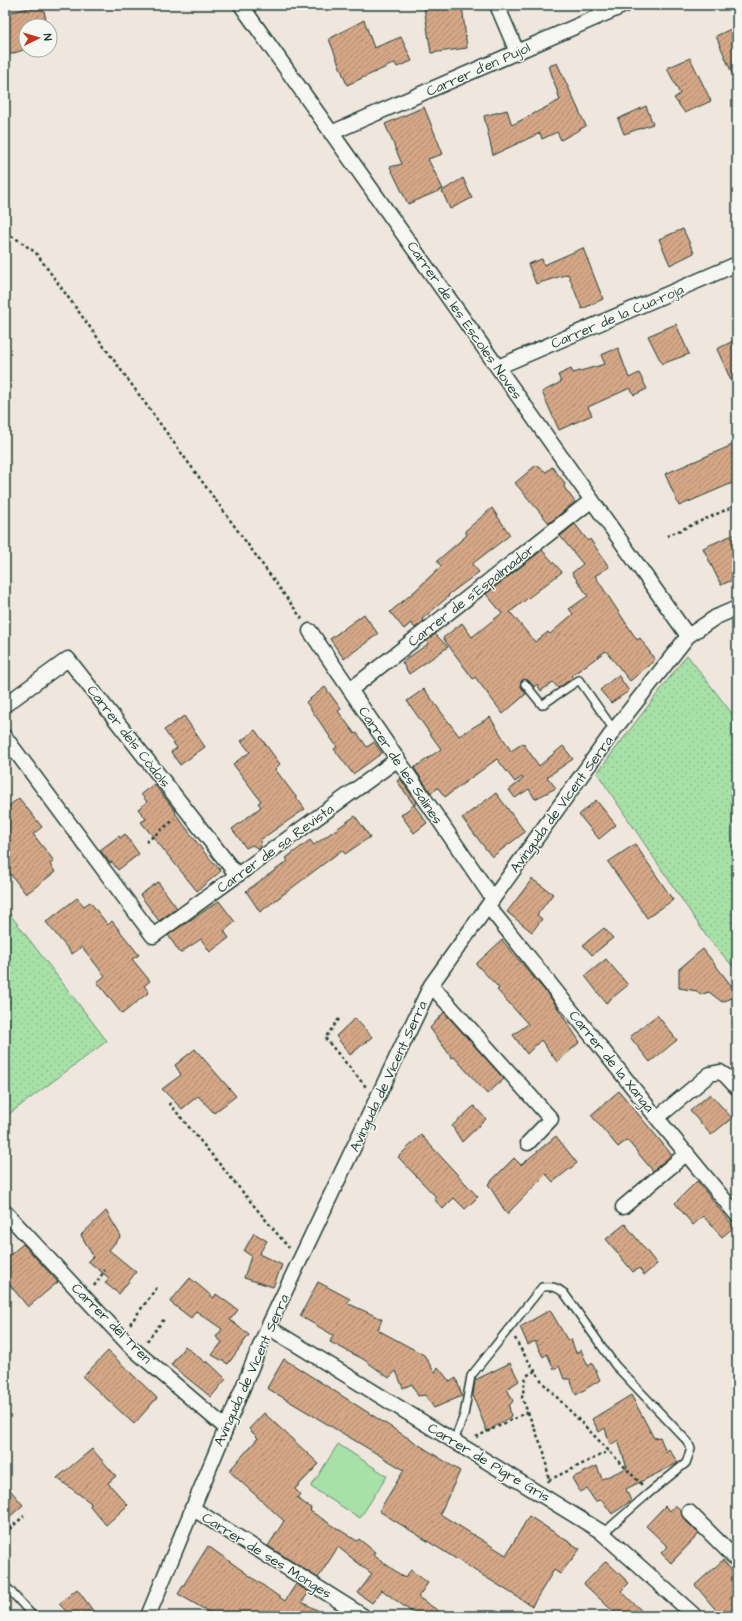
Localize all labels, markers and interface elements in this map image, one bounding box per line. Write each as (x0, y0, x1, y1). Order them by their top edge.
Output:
north arrow (18, 18, 58, 58)
text: N (40, 33, 55, 41)
street label: Carrer d'en Pujol (423, 38, 533, 102)
street label: Carrer de les Escoles Noves (402, 237, 527, 404)
street label: Carrer de la Cua-roja (548, 280, 687, 354)
street label: Carrer de s'Espalmador (404, 540, 540, 652)
street label: Carrer dels Còdols (82, 681, 175, 792)
street label: Carrer de les Salines (353, 703, 447, 828)
street label: Avinguda de Vicent Serra (505, 732, 618, 877)
street label: Carrer de sa Revista (213, 800, 338, 898)
street label: Avinguda de Vicent Serra (345, 998, 433, 1155)
street label: Carrer de la Xanga (564, 1007, 658, 1117)
street label: Carrer del Tren (66, 1279, 156, 1369)
street label: Avinguda de Vicent Serra (209, 1291, 295, 1450)
street label: Carrer de Pigre Gris (424, 1418, 553, 1507)
street label: Carrer de ses Monges (198, 1508, 335, 1604)

